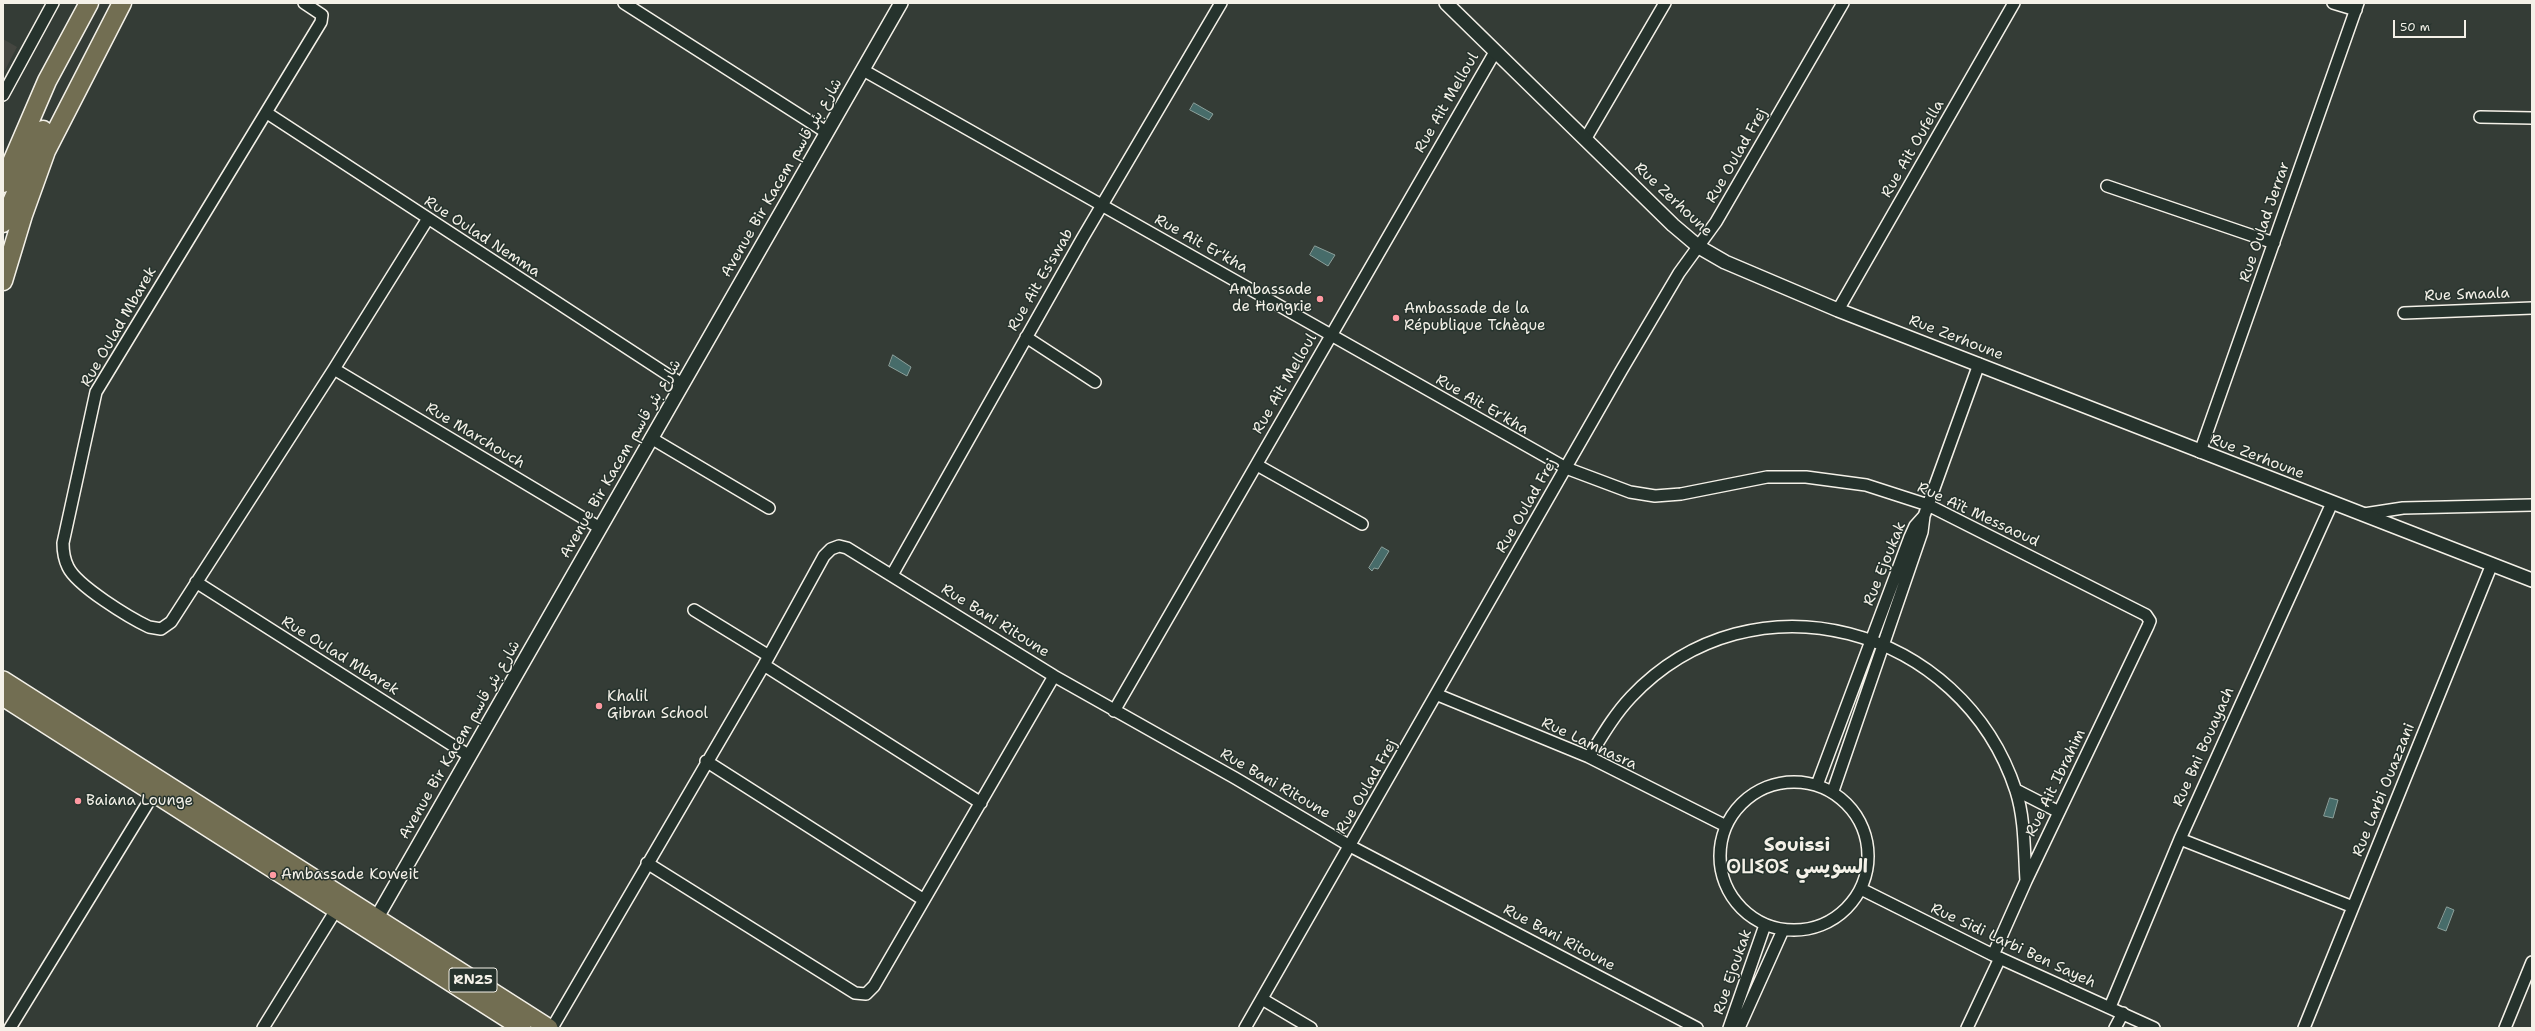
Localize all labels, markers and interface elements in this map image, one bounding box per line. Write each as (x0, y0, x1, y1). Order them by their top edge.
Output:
scale bar (2395, 12, 2468, 38)
text: 50 m (2400, 19, 2430, 35)
street label: Rue Ait Melloul (1411, 50, 1483, 156)
street label: Avenue Bir Kacem شارع بئر قاسم (718, 75, 846, 281)
street label: Rue Ait Oufella (1878, 97, 1948, 201)
street label: Rue Oulad Frej (1703, 105, 1771, 207)
street label: Rue Zerhoune (1630, 159, 1716, 241)
street label: Rue Oulad Jerrar (2236, 159, 2294, 285)
street label: Rue Oulad Nemma (421, 193, 543, 281)
street label: Rue Ait Er'kha (1151, 211, 1251, 277)
street label: Rue Ait Es'swab (1004, 226, 1078, 334)
street label: Rue Oulad Mbarek (77, 264, 161, 390)
place label: Ambassade de Hongrie (1229, 281, 1312, 316)
street label: Rue Smaala (2424, 285, 2510, 305)
marker: Ambassade de Hongrie (1315, 294, 1325, 304)
place label: Ambassade de la République Tchèque (1404, 300, 1546, 335)
street label: Rue Zerhoune (1906, 312, 2006, 364)
marker: Ambassade de la République Tchèque (1391, 313, 1401, 323)
street label: Rue Ait Melloul (1249, 331, 1321, 437)
street label: Avenue Bir Kacem شارع بئر قاسم (557, 356, 685, 562)
street label: Rue Ait Er'kha (1432, 371, 1532, 439)
street label: Rue Marchouch (422, 399, 528, 473)
street label: Rue Zerhoune (2207, 431, 2307, 483)
street label: Rue Oulad Frej (1493, 455, 1561, 557)
street label: Rue Aït Messaoud (1914, 479, 2042, 551)
street label: Rue Ejoukak (1860, 519, 1910, 609)
street label: Rue Bani Ritoune (938, 580, 1052, 662)
street label: Rue Oulad Mbarek (278, 612, 402, 700)
street label: Avenue Bir Kacem شارع بئر قاسم (396, 637, 524, 843)
street label: Rue Bni Bouayach (2169, 684, 2239, 810)
place label: Khalil Gibran School (607, 688, 708, 723)
marker: Khalil Gibran School (594, 701, 604, 711)
street label: Rue Lamnasra (1538, 714, 1640, 774)
street label: Rue Larbi Ouazzani (2349, 721, 2419, 859)
street label: Rue Ait Ibrahim (2022, 726, 2090, 840)
street label: Rue Oulad Frej (1333, 736, 1401, 838)
street label: Rue Bani Ritoune (1217, 745, 1333, 823)
place label: Baiana Lounge (86, 792, 193, 810)
marker: Baiana Lounge (73, 796, 83, 806)
district label: Souissi ⵙⵡⵉⵙⵉ السويسي (1726, 835, 1868, 879)
place label: Ambassade Koweit (281, 866, 419, 884)
marker: Ambassade Koweit (268, 870, 278, 880)
street label: Rue Sidi Larbi Ben Sayeh (1928, 900, 2098, 992)
street label: Rue Bani Ritoune (1500, 901, 1618, 975)
street label: Rue Ejoukak (1710, 927, 1756, 1017)
road number: RN25 (449, 968, 497, 992)

